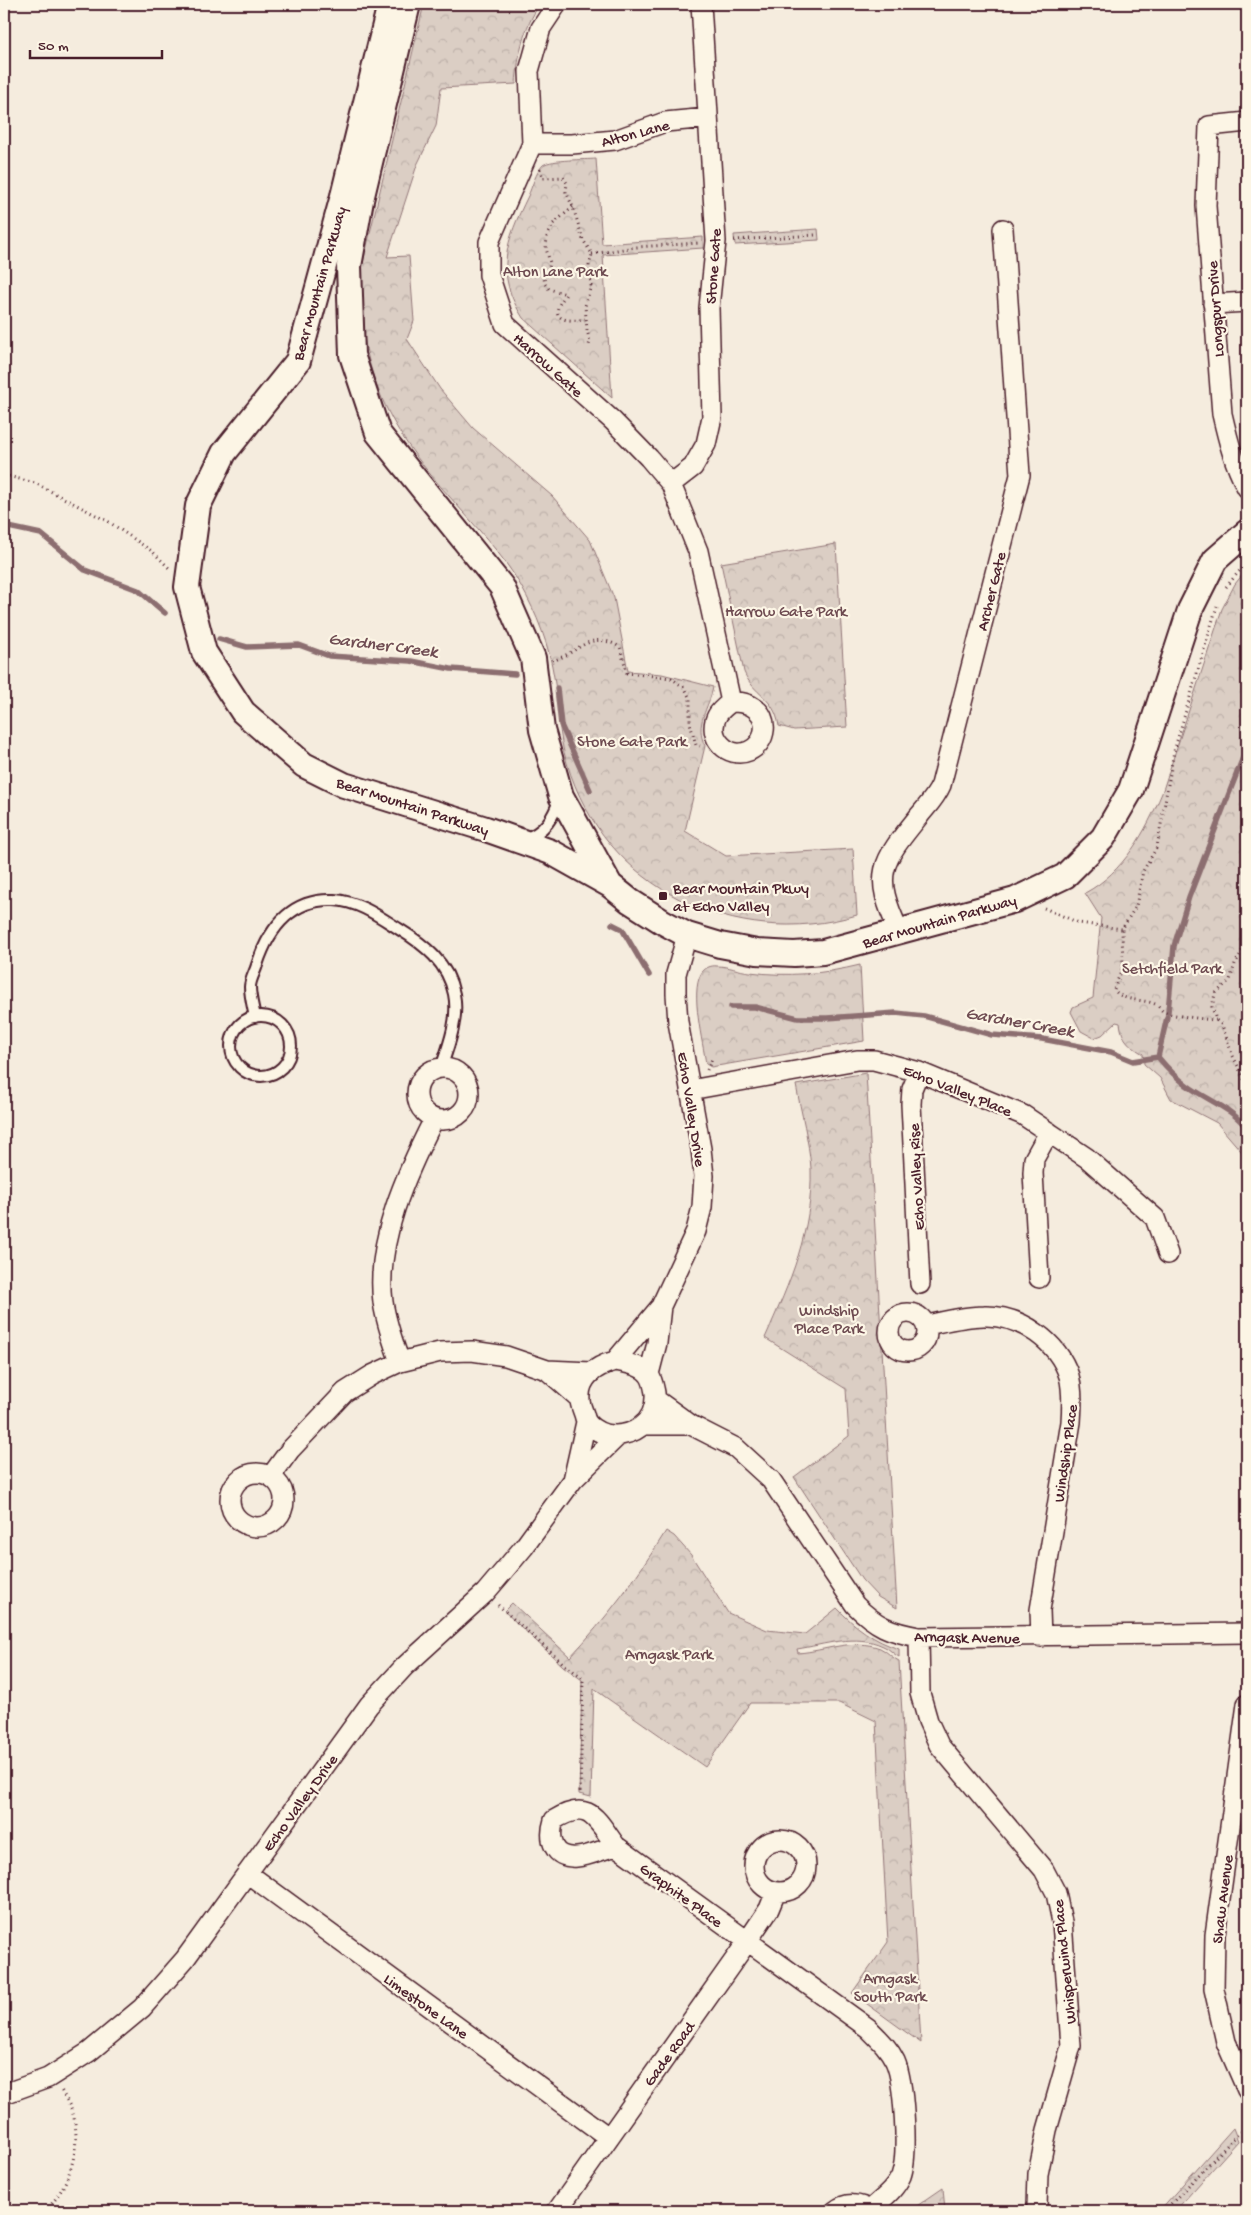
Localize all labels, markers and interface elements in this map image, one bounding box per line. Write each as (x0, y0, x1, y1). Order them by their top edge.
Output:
scale bar (30, 28, 162, 60)
text: 50 m (38, 38, 69, 56)
street label: Alton Lane (600, 117, 673, 154)
street label: Bear Mountain Parkway (290, 205, 352, 364)
street label: Stone Gate (703, 227, 728, 305)
street label: Longspur Drive (1205, 259, 1230, 358)
park label: Alton Lane Park (503, 264, 609, 283)
street label: Harrow Gate (508, 330, 586, 403)
street label: Archer Gate (974, 550, 1013, 633)
park label: Harrow Gate Park (725, 604, 849, 623)
water label: Gardner Creek (327, 629, 440, 664)
park label: Stone Gate Park (577, 734, 689, 753)
street label: Bear Mountain Parkway (332, 774, 491, 842)
place label: Bear Mountain Pkwy at Echo Valley (672, 881, 809, 918)
marker: Bear Mountain Pkwy at Echo Valley (657, 890, 669, 902)
street label: Bear Mountain Parkway (860, 892, 1019, 955)
park label: Setchfield Park (1122, 961, 1224, 980)
water label: Gardner Creek (964, 1004, 1077, 1044)
street label: Echo Valley Drive (671, 1051, 708, 1169)
street label: Echo Valley Place (899, 1062, 1015, 1123)
street label: Echo Valley Rise (906, 1122, 931, 1231)
park label: Windship Place Park (793, 1303, 865, 1340)
street label: Windship Place (1051, 1403, 1084, 1504)
street label: Arngask Avenue (914, 1629, 1021, 1650)
park label: Arngask Park (625, 1647, 715, 1666)
street label: Echo Valley Drive (260, 1751, 344, 1856)
street label: Shaw Avenue (1210, 1853, 1239, 1945)
street label: Graphite Place (635, 1860, 726, 1934)
street label: Whisperwind Place (1050, 1898, 1082, 2025)
street label: Limestone Lane (379, 1971, 472, 2045)
park label: Arngask South Park (854, 1971, 928, 2008)
street label: Gade Road (641, 2018, 702, 2091)

